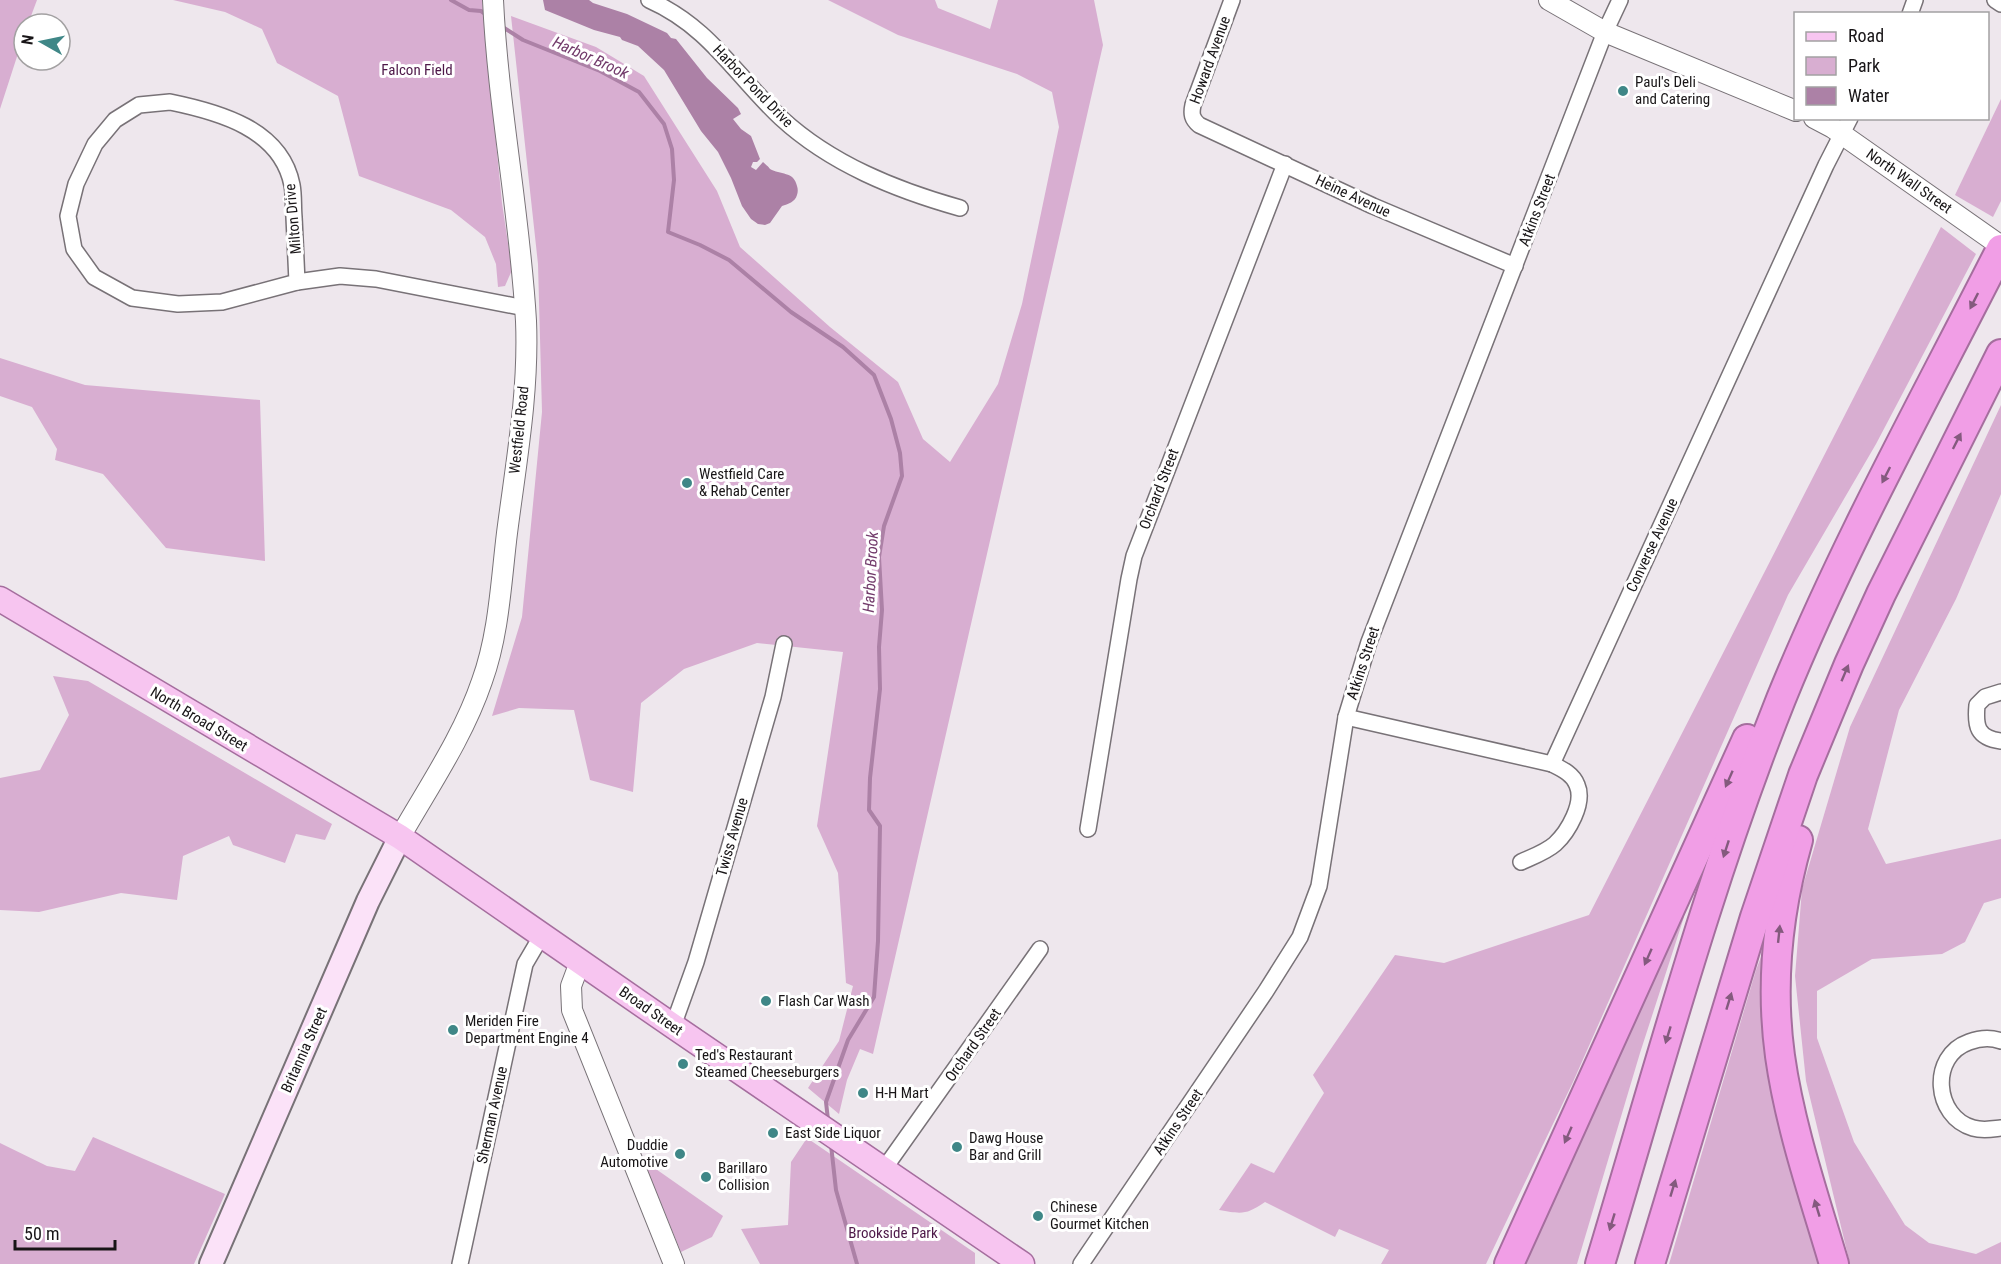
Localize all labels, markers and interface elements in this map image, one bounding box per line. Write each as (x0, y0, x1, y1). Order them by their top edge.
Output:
north arrow (12, 12, 72, 72)
legend (1794, 12, 1989, 120)
street label: Howard Avenue (1186, 14, 1234, 106)
text: Road (1848, 25, 1884, 46)
water label: Harbor Brook (550, 32, 633, 83)
text: N (18, 33, 38, 46)
street label: Harbor Pond Drive (709, 41, 797, 131)
text: Park (1848, 55, 1880, 76)
park label: Falcon Field (381, 61, 453, 79)
place label: Paul's Deli and Catering (1635, 73, 1710, 108)
marker: Paul's Deli and Catering (1616, 84, 1630, 98)
text: Water (1848, 85, 1890, 106)
street label: North Wall Street (1863, 145, 1955, 217)
street label: Heine Avenue (1313, 171, 1393, 221)
street label: Atkins Street (1515, 171, 1559, 249)
street label: Milton Drive (281, 183, 305, 255)
one-way arrow (1970, 292, 1980, 310)
street label: Westfield Road (505, 385, 533, 475)
one-way arrow (1952, 432, 1962, 449)
street label: Orchard Street (1135, 446, 1183, 532)
place label: Westfield Care & Rehab Center (699, 465, 790, 500)
one-way arrow (1881, 466, 1891, 483)
marker: Westfield Care & Rehab Center (680, 476, 694, 490)
street label: Converse Avenue (1622, 495, 1682, 595)
water label: Harbor Brook (859, 530, 882, 613)
street label: Atkins Street (1343, 624, 1383, 702)
one-way arrow (1841, 664, 1850, 682)
street label: North Broad Street (147, 683, 251, 755)
one-way arrow (1724, 771, 1733, 788)
street label: Twiss Avenue (712, 796, 752, 878)
one-way arrow (1721, 840, 1730, 858)
one-way arrow (1774, 924, 1783, 943)
one-way arrow (1643, 948, 1653, 966)
street label: Broad Street (616, 983, 686, 1039)
place label: Flash Car Wash (778, 992, 870, 1010)
one-way arrow (1725, 992, 1734, 1010)
marker: Flash Car Wash (759, 994, 773, 1008)
street label: Britannia Street (277, 1005, 331, 1095)
street label: Orchard Street (941, 1005, 1005, 1085)
place label: Meriden Fire Department Engine 4 (465, 1012, 589, 1047)
marker: Meriden Fire Department Engine 4 (446, 1023, 460, 1037)
one-way arrow (1663, 1026, 1672, 1044)
place label: Ted's Restaurant Steamed Cheeseburgers (695, 1046, 839, 1081)
marker: Ted's Restaurant Steamed Cheeseburgers (676, 1057, 690, 1071)
street label: Sherman Avenue (473, 1065, 511, 1165)
place label: H-H Mart (875, 1084, 929, 1102)
marker: H-H Mart (856, 1086, 870, 1100)
street label: Atkins Street (1149, 1086, 1207, 1158)
place label: East Side Liquor (785, 1124, 881, 1142)
marker: East Side Liquor (766, 1126, 780, 1140)
one-way arrow (1563, 1126, 1573, 1144)
place label: Dawg House Bar and Grill (969, 1129, 1043, 1164)
place label: Duddie Automotive (600, 1136, 668, 1171)
marker: Dawg House Bar and Grill (950, 1140, 964, 1154)
marker: Duddie Automotive (673, 1147, 687, 1161)
place label: Barillaro Collision (718, 1159, 769, 1194)
marker: Barillaro Collision (699, 1170, 713, 1184)
one-way arrow (1669, 1179, 1678, 1197)
place label: Chinese Gourmet Kitchen (1050, 1198, 1149, 1233)
one-way arrow (1812, 1199, 1821, 1217)
marker: Chinese Gourmet Kitchen (1031, 1209, 1045, 1223)
scale bar (15, 1213, 116, 1251)
one-way arrow (1607, 1213, 1616, 1231)
text: 50 m (24, 1223, 59, 1244)
park label: Brookside Park (848, 1224, 938, 1242)

